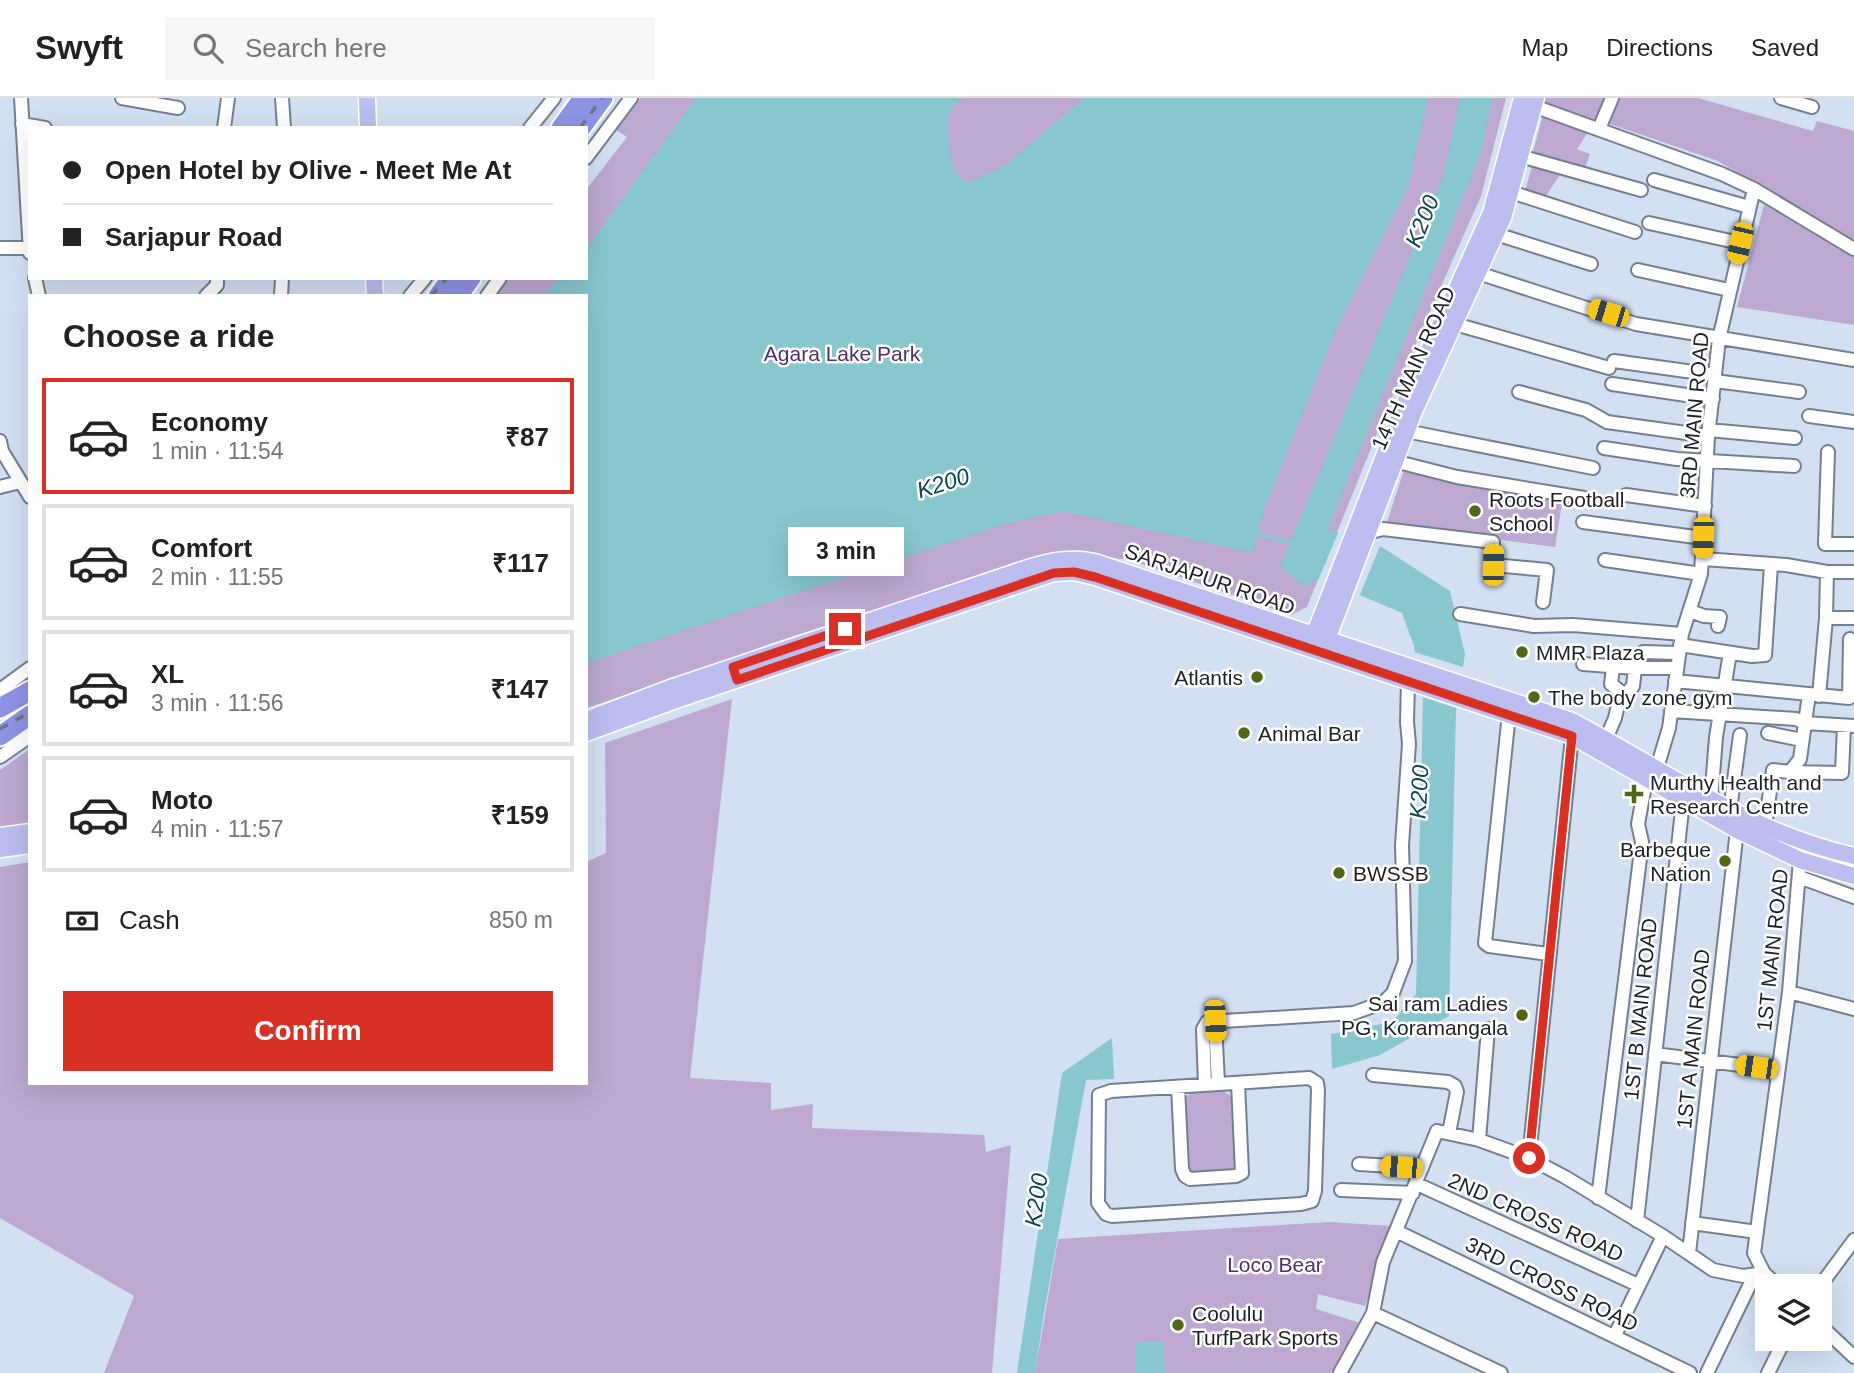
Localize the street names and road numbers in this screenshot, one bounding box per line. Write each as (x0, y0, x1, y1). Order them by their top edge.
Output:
street label: 14TH MAIN ROAD (1367, 283, 1459, 453)
street label: 3RD MAIN ROAD (1675, 331, 1713, 499)
street label: SARJAPUR ROAD (1122, 539, 1298, 619)
street label: 1ST MAIN ROAD (1752, 868, 1792, 1032)
street label: 1ST B MAIN ROAD (1619, 917, 1661, 1101)
street label: 1ST A MAIN ROAD (1672, 948, 1714, 1130)
street label: 2ND CROSS ROAD (1445, 1168, 1627, 1266)
street label: 3RD CROSS ROAD (1462, 1232, 1642, 1336)

